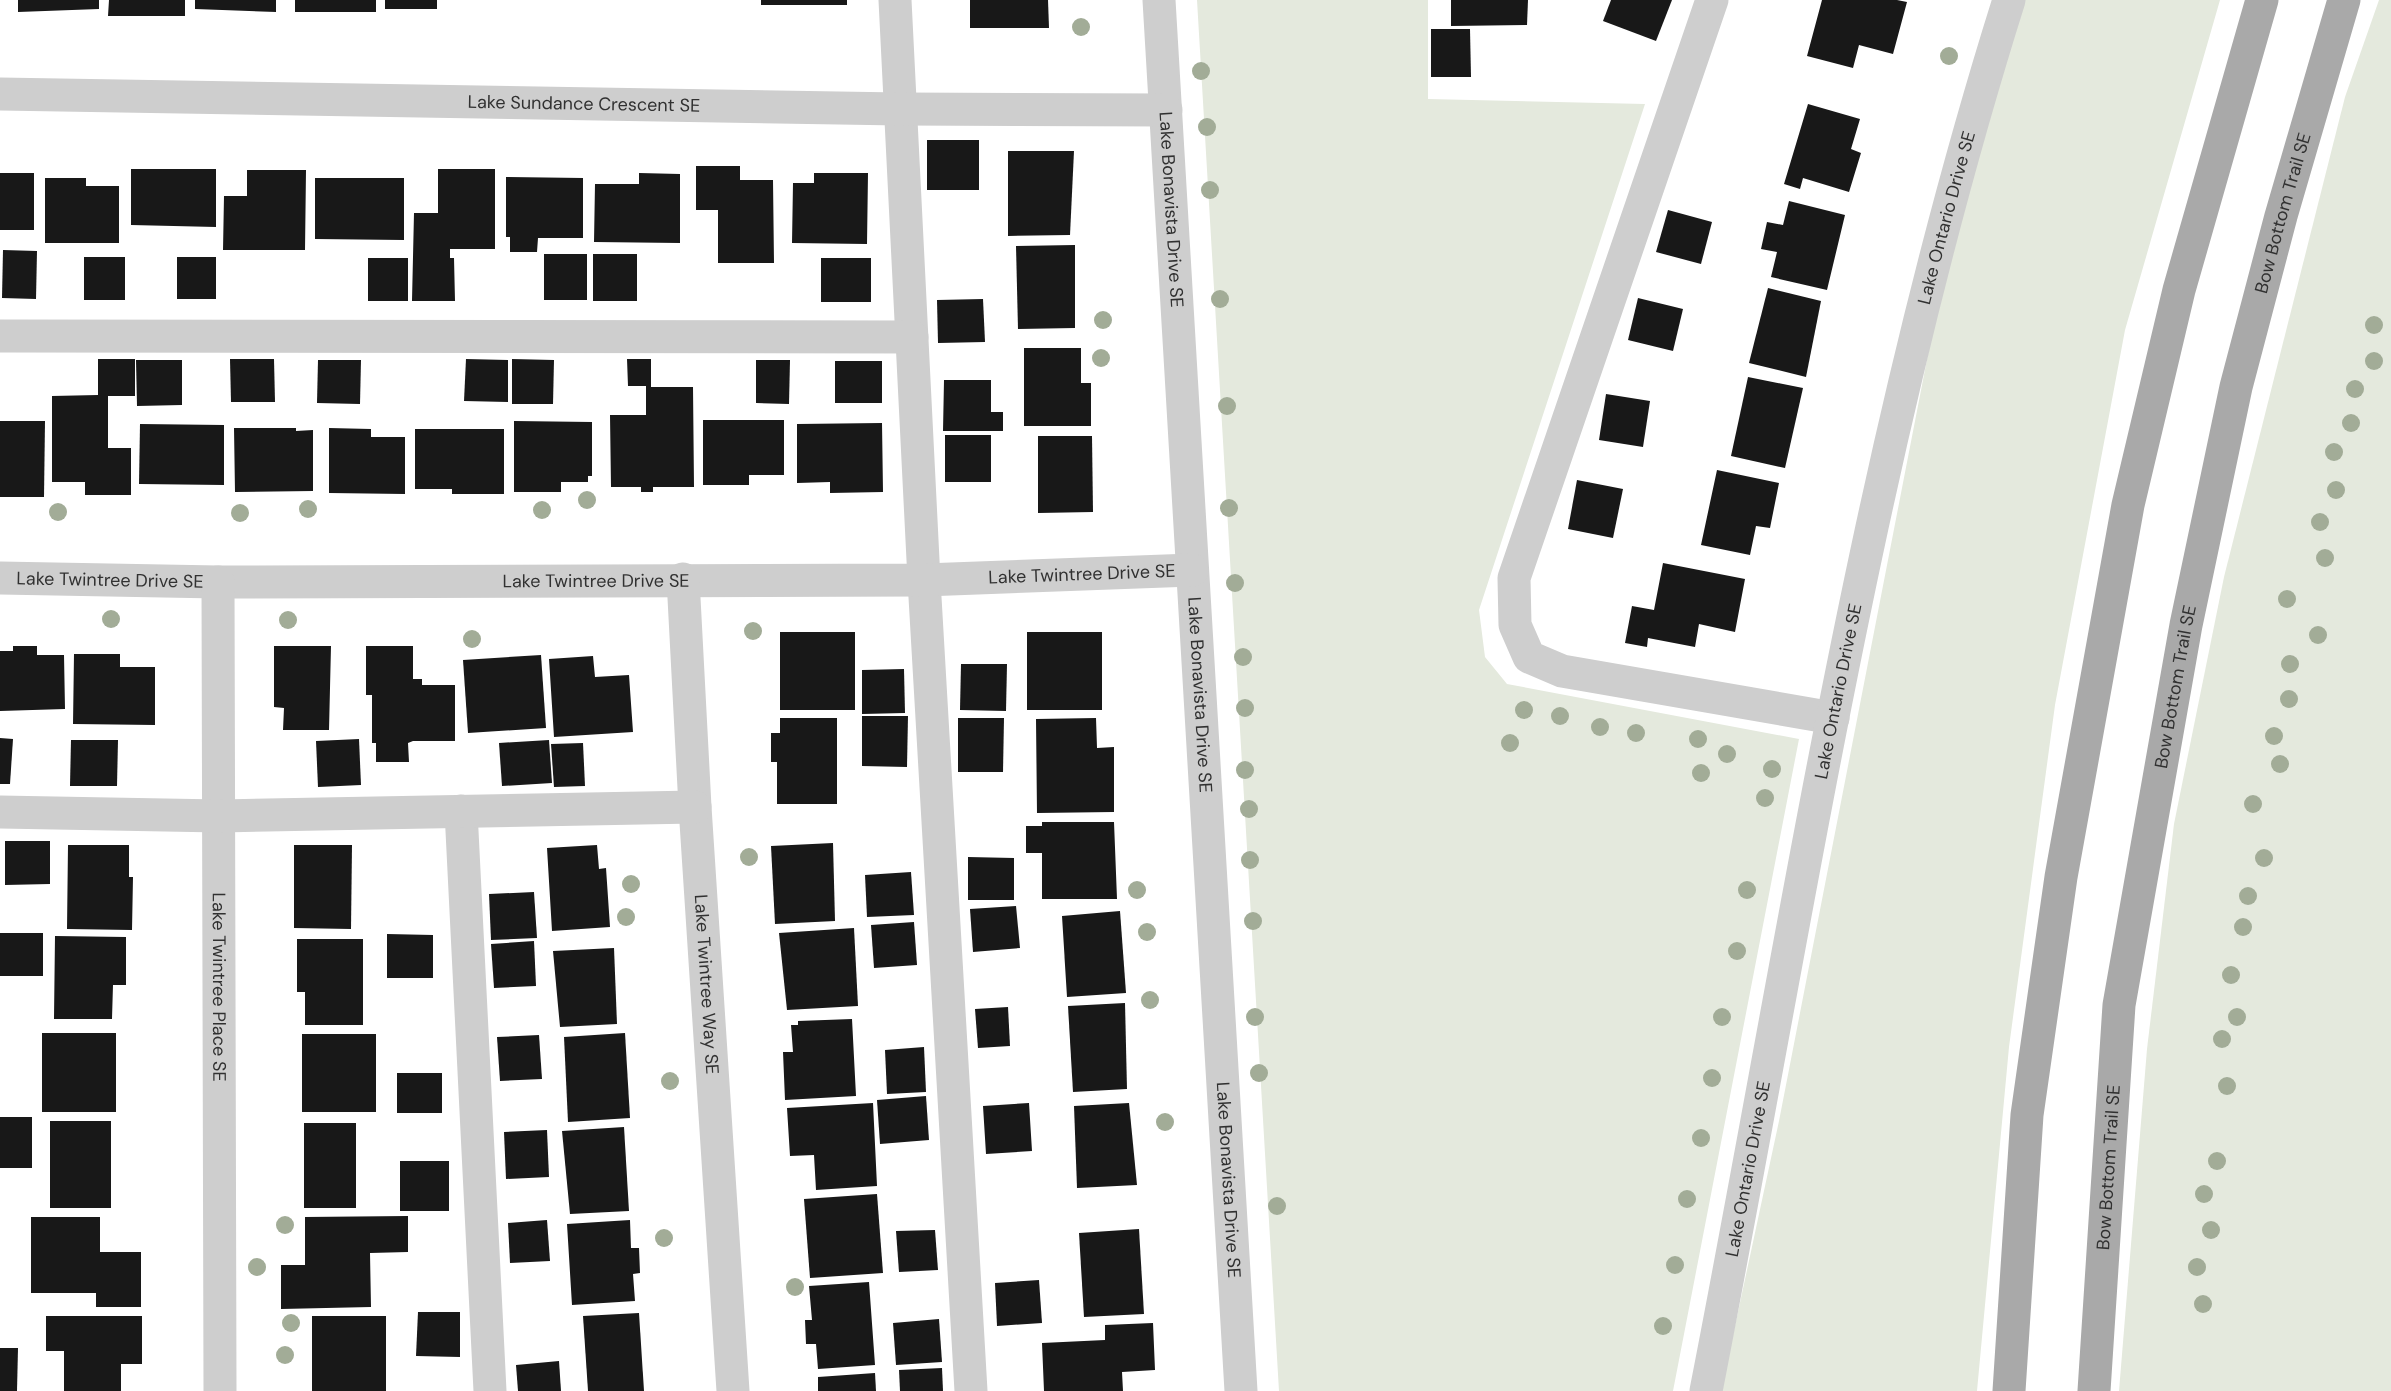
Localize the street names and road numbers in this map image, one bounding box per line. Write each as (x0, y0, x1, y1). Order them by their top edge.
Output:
street label: Lake Sundance Crescent SE (467, 90, 700, 118)
street label: Lake Bonavista Drive SE (1154, 111, 1189, 308)
street label: Lake Ontario Drive SE (1912, 128, 1981, 307)
street label: Bow Bottom Trail SE (2249, 130, 2317, 296)
street label: Lake Twintree Drive SE (988, 559, 1176, 590)
street label: Lake Twintree Drive SE (16, 566, 204, 594)
street label: Lake Twintree Drive SE (502, 569, 690, 593)
street label: Lake Bonavista Drive SE (1182, 596, 1218, 793)
street label: Lake Ontario Drive SE (1809, 601, 1867, 781)
street label: Bow Bottom Trail SE (2149, 603, 2202, 770)
street label: Lake Twintree Place SE (207, 892, 231, 1082)
street label: Lake Twintree Way SE (689, 893, 724, 1075)
street label: Lake Ontario Drive SE (1720, 1079, 1776, 1259)
street label: Lake Bonavista Drive SE (1211, 1081, 1246, 1279)
street label: Bow Bottom Trail SE (2091, 1084, 2126, 1251)

